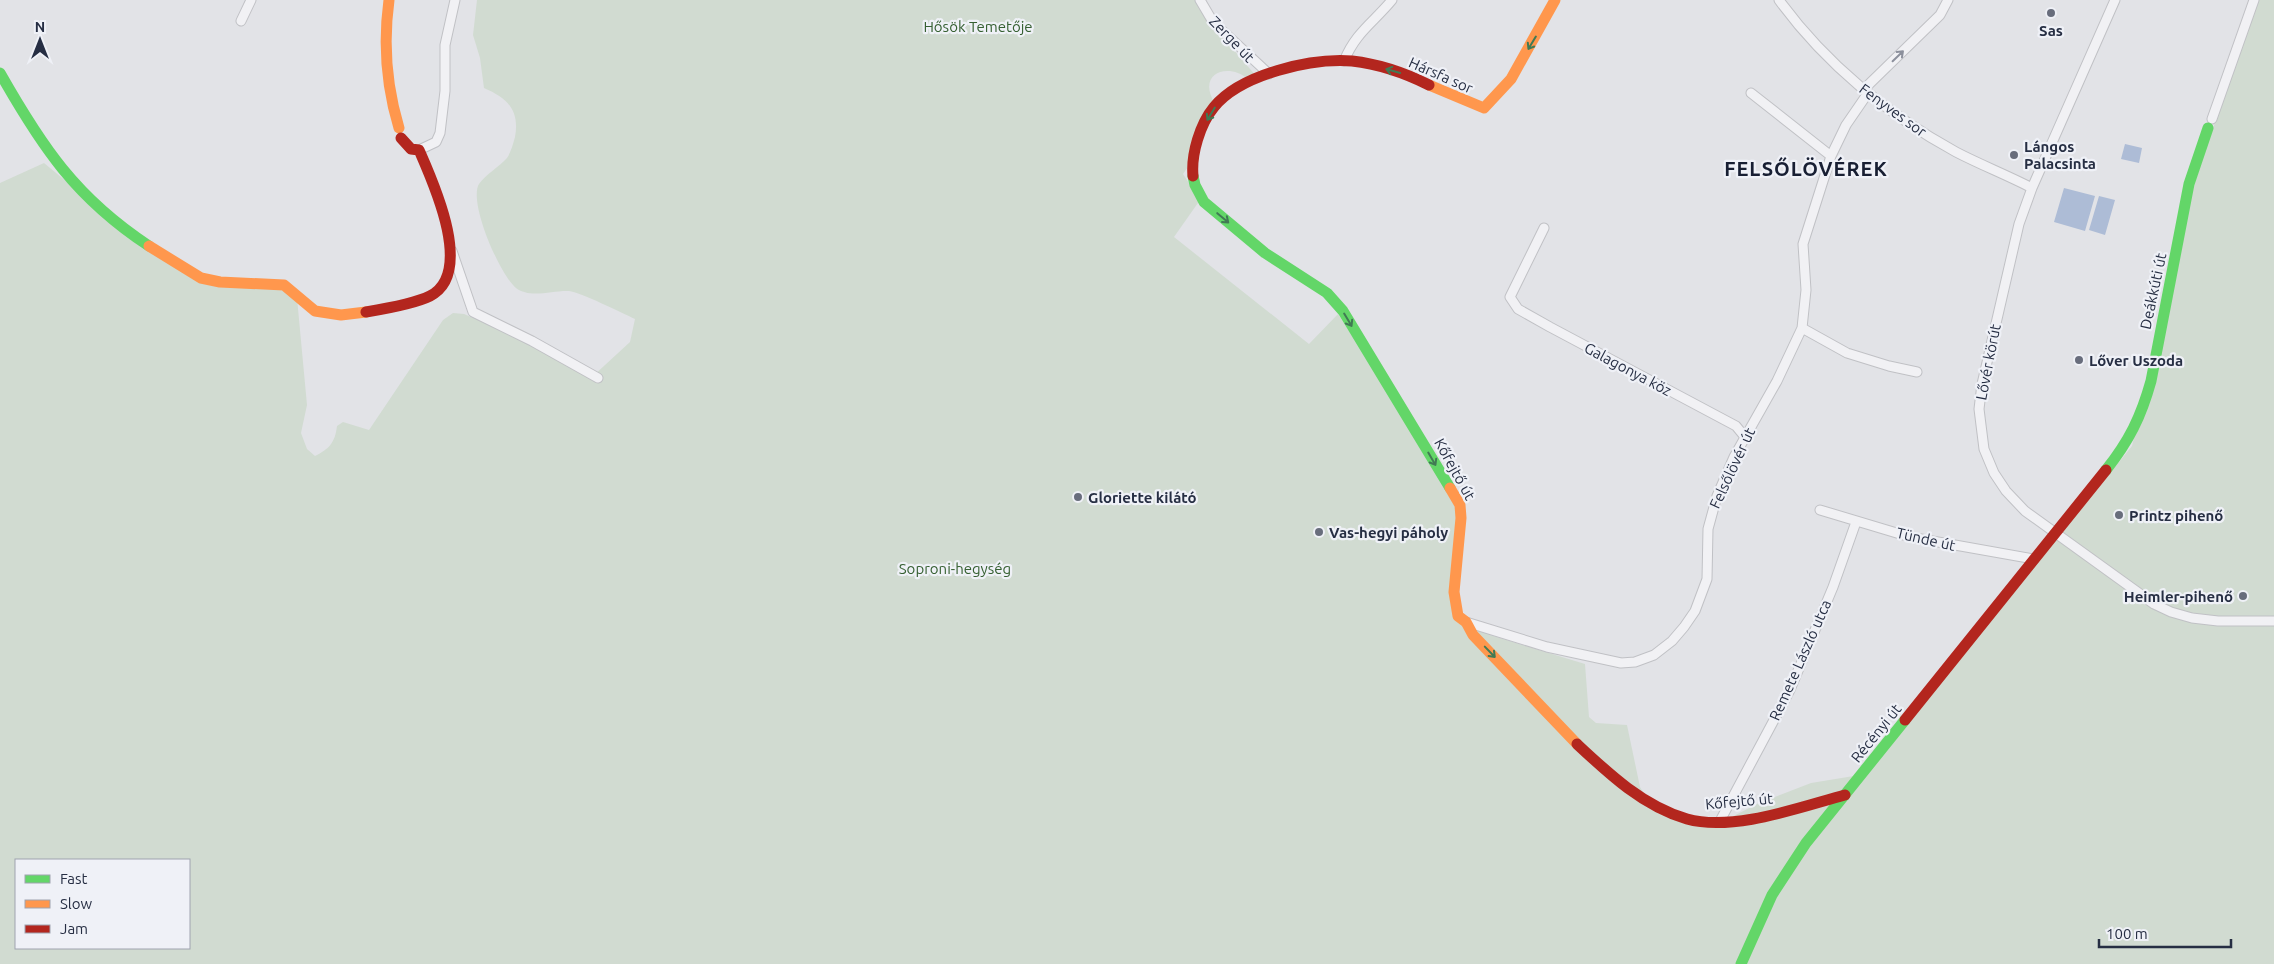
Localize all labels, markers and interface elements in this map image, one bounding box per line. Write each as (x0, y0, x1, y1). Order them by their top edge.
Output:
marker: Sas (2045, 7, 2057, 19)
street label: Zerge út (1206, 13, 1258, 66)
north arrow (15, 15, 65, 65)
park label: Hősök Temetője (923, 18, 1033, 35)
text: N (35, 19, 45, 35)
place label: Sas (2039, 22, 2063, 39)
one-way arrow (1526, 36, 1536, 50)
one-way arrow (1892, 50, 1904, 62)
street label: Hársfa sor (1406, 53, 1476, 97)
one-way arrow (1386, 65, 1402, 75)
street label: Fenyves sor (1856, 80, 1930, 140)
one-way arrow (1206, 106, 1216, 121)
place label: Lángos Palacsinta (2024, 138, 2096, 172)
marker: Lángos Palacsinta (2008, 149, 2020, 161)
district label: FELSŐLÖVÉREK (1724, 156, 1888, 180)
one-way arrow (1217, 212, 1230, 223)
street label: Deákkúti út (2137, 251, 2169, 331)
one-way arrow (1344, 312, 1354, 326)
street label: Lővér körút (1972, 322, 2004, 402)
street label: Galagonya köz (1581, 339, 1675, 399)
place label: Lőver Uszoda (2089, 352, 2183, 369)
marker: Lőver Uszoda (2073, 354, 2085, 366)
street label: Felsőlövér út (1706, 425, 1758, 511)
street label: Kőfejtő út (1431, 435, 1479, 503)
one-way arrow (1428, 451, 1438, 465)
place label: Gloriette kilátó (1088, 489, 1197, 506)
marker: Gloriette kilátó (1072, 491, 1084, 503)
place label: Printz pihenő (2129, 507, 2223, 524)
marker: Printz pihenő (2113, 509, 2125, 521)
place label: Vas-hegyi páholy (1329, 524, 1448, 541)
street label: Tünde út (1895, 524, 1957, 554)
marker: Vas-hegyi páholy (1313, 526, 1325, 538)
park label: Soproni-hegység (899, 560, 1011, 577)
place label: Heimler-pihenő (2124, 588, 2233, 605)
marker: Heimler-pihenő (2237, 590, 2249, 602)
street label: Remete László utca (1766, 597, 1834, 723)
one-way arrow (1484, 646, 1496, 658)
street label: Récényi út (1847, 700, 1905, 766)
street label: Kőfejtő út (1704, 790, 1774, 812)
legend (15, 859, 190, 949)
text: Fast (60, 870, 88, 887)
text: Slow (60, 895, 93, 912)
scale bar (2099, 916, 2232, 948)
text: Jam (60, 920, 88, 937)
text: 100 m (2106, 925, 2148, 942)

